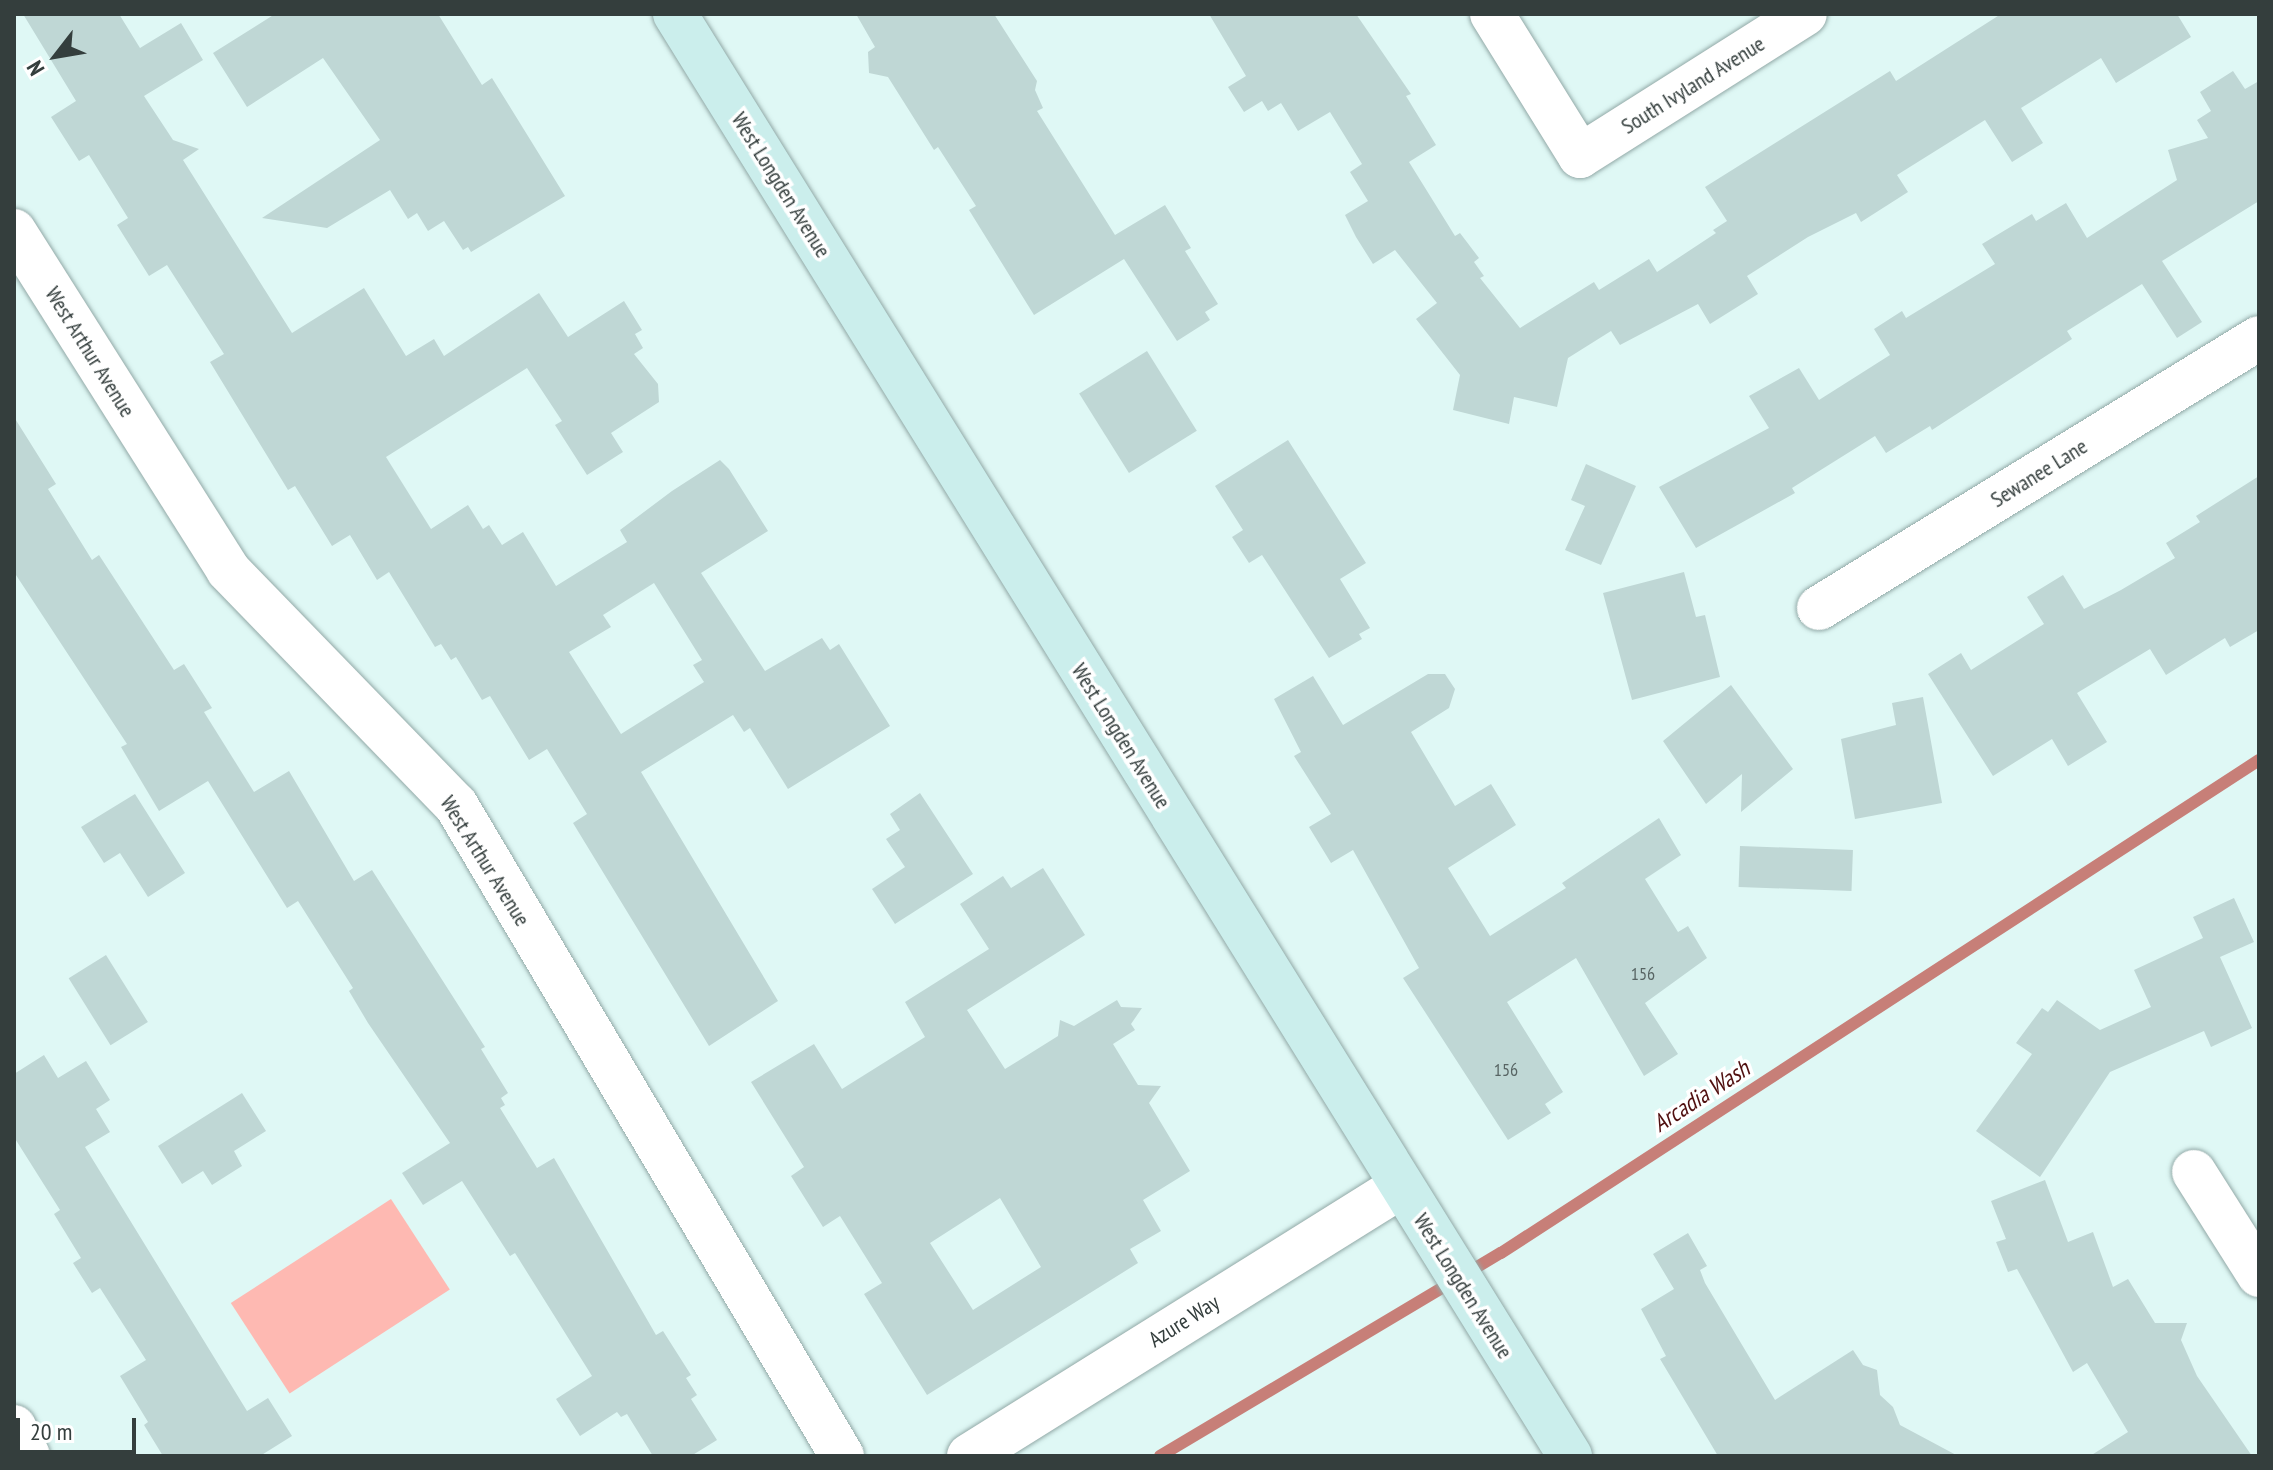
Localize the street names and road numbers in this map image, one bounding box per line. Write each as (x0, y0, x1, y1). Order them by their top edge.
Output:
street label: South Ivyland Avenue (1616, 30, 1770, 140)
street label: West Longden Avenue (726, 107, 836, 263)
street label: West Arthur Avenue (39, 281, 141, 423)
street label: Sewanee Lane (1986, 433, 2092, 513)
street label: West Longden Avenue (1066, 658, 1176, 814)
street label: West Arthur Avenue (434, 790, 536, 932)
street label: West Longden Avenue (1408, 1208, 1518, 1364)
street label: Azure Way (1144, 1289, 1224, 1353)

